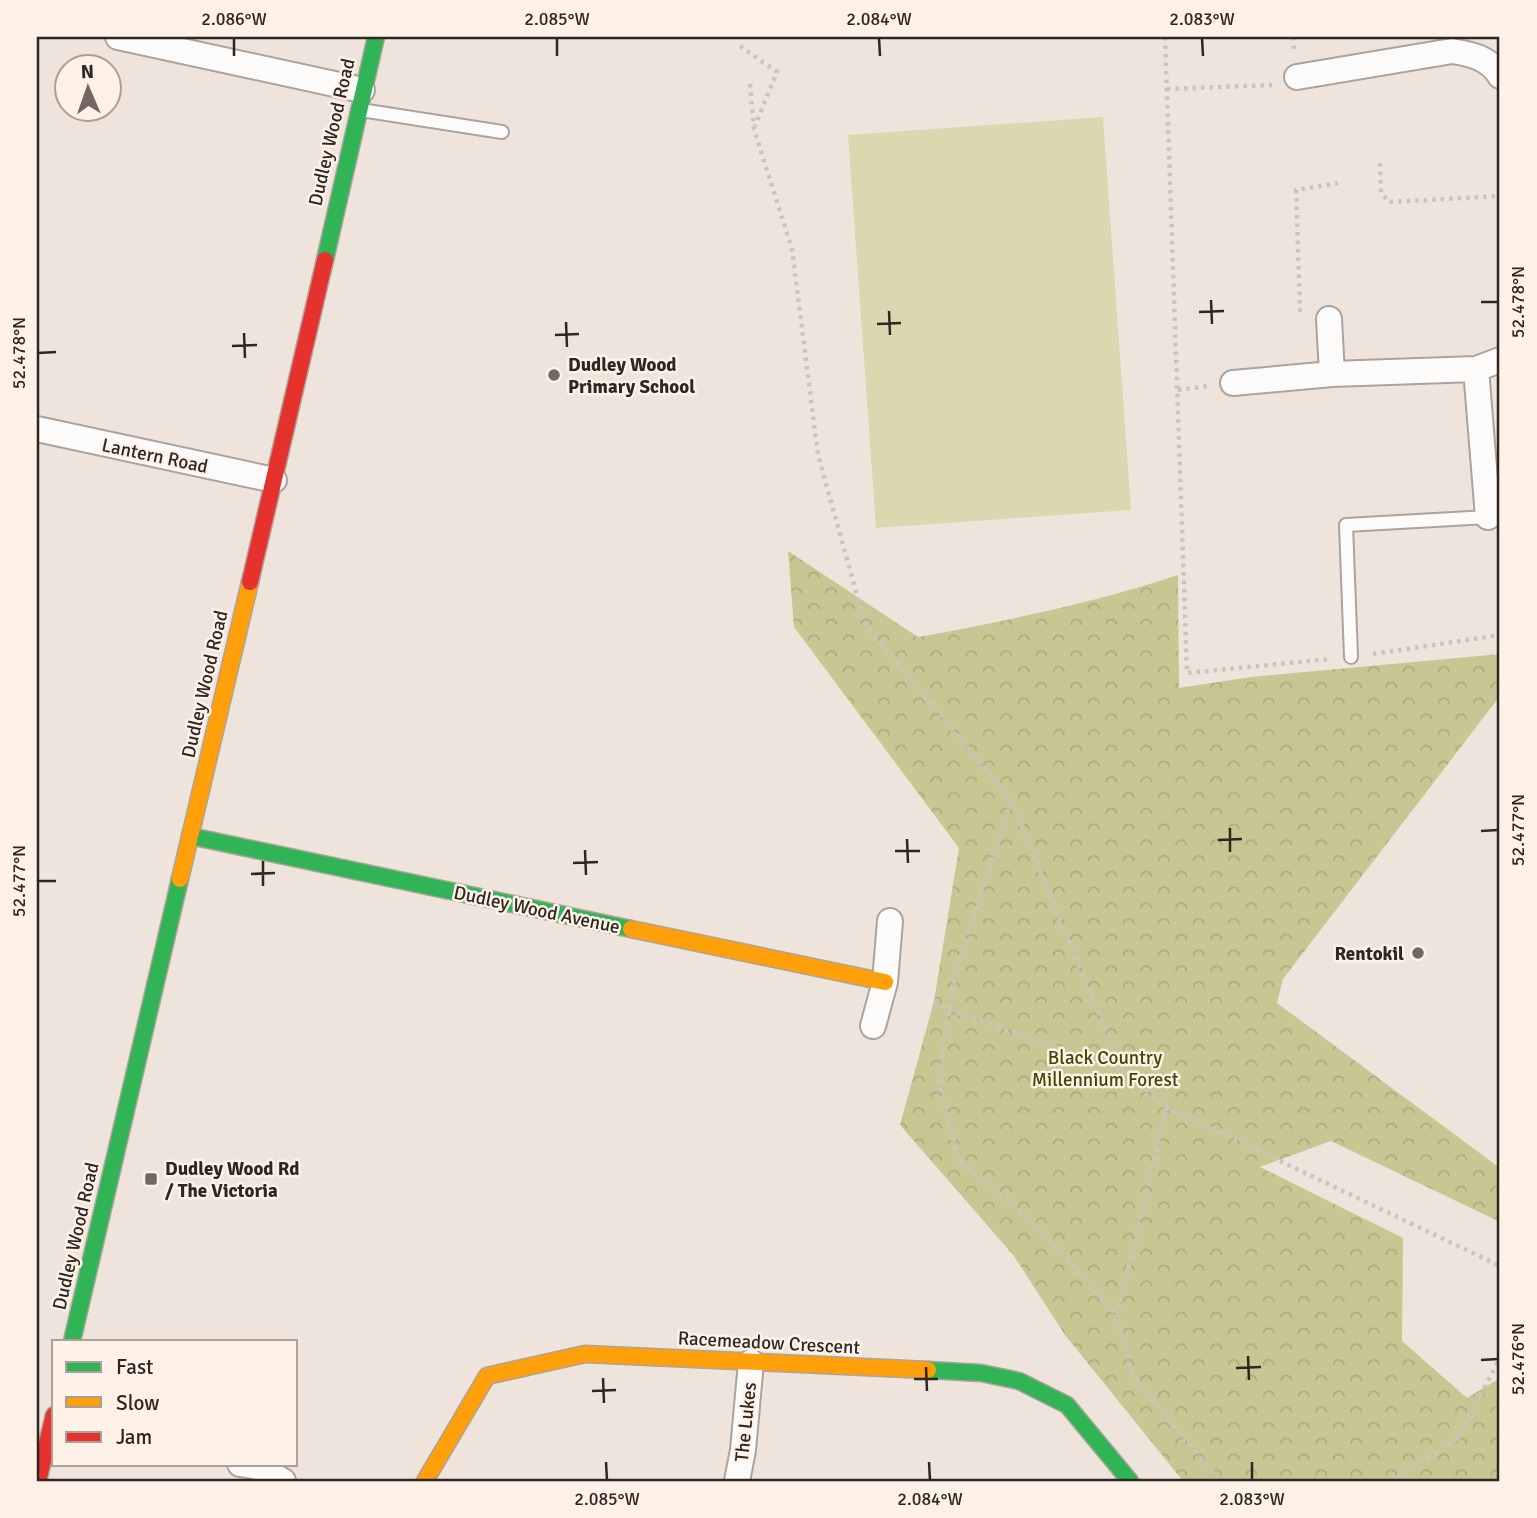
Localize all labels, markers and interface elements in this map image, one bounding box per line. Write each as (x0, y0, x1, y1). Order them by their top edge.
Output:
text: 2.086°W (201, 8, 267, 30)
text: 2.085°W (524, 8, 590, 30)
text: 2.084°W (846, 8, 912, 30)
text: 2.083°W (1169, 8, 1235, 30)
north arrow (52, 52, 122, 122)
street label: Dudley Wood Road (303, 56, 361, 208)
text: N (80, 60, 94, 84)
text: 52.478°N (1507, 266, 1529, 338)
text: 52.478°N (8, 317, 30, 389)
place label: Dudley Wood Primary School (568, 353, 695, 399)
marker: Dudley Wood Primary School (546, 367, 562, 383)
street label: Lantern Road (100, 433, 210, 479)
street label: Dudley Wood Road (176, 608, 234, 760)
text: 52.477°N (1507, 794, 1529, 866)
text: 52.477°N (8, 845, 30, 917)
street label: Dudley Wood Avenue (451, 881, 622, 939)
place label: Rentokil (1334, 942, 1404, 966)
marker: Rentokil (1410, 945, 1426, 961)
park label: Black Country Millennium Forest (1032, 1046, 1179, 1092)
place label: Dudley Wood Rd / The Victoria (165, 1157, 299, 1203)
street label: Dudley Wood Road (47, 1160, 105, 1312)
marker: Dudley Wood Rd / The Victoria (143, 1171, 159, 1187)
text: 52.476°N (1507, 1323, 1529, 1395)
street label: Racemeadow Crescent (677, 1326, 861, 1360)
legend (52, 1340, 298, 1466)
text: Fast (116, 1354, 153, 1380)
street label: The Lukes (730, 1381, 762, 1463)
text: Slow (116, 1390, 160, 1416)
text: Jam (116, 1424, 152, 1450)
text: 2.085°W (574, 1488, 640, 1510)
text: 2.084°W (897, 1488, 963, 1510)
text: 2.083°W (1219, 1488, 1285, 1510)

